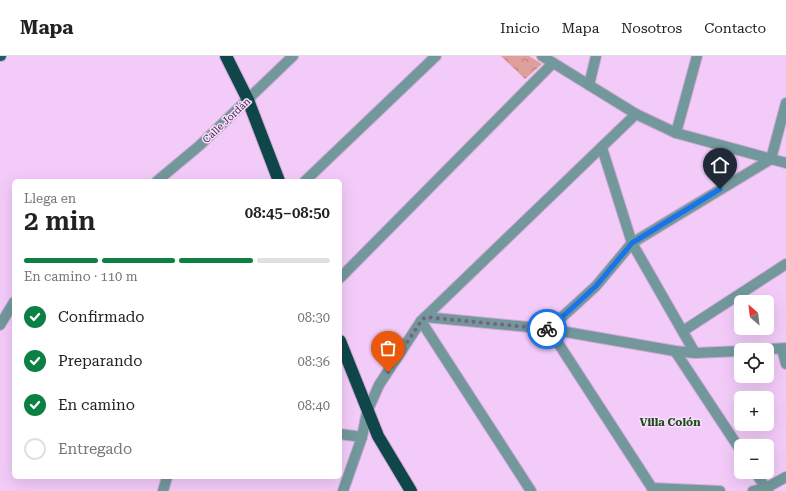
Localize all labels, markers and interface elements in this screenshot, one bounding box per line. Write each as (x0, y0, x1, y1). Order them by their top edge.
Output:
text: Mapa (20, 16, 73, 39)
text: Inicio (500, 20, 540, 36)
text: Mapa (562, 20, 599, 36)
text: Nosotros (621, 20, 682, 36)
text: Contacto (704, 20, 766, 36)
street label: Calle Jordán (200, 95, 253, 145)
pin (703, 148, 737, 189)
icon: home (709, 154, 731, 176)
text: Llega en (24, 191, 76, 206)
text: 08:45–08:50 (245, 204, 330, 222)
text: 2 min (24, 206, 96, 236)
text: En camino · 110 m (24, 269, 138, 284)
north arrow (734, 295, 774, 335)
map controls (734, 295, 774, 479)
icon: check (24, 306, 46, 328)
text: Confirmado (58, 308, 145, 326)
courier (527, 309, 567, 349)
text: 08:30 (298, 310, 330, 325)
icon: bike (536, 318, 558, 340)
pin (371, 331, 405, 372)
icon: bag (377, 337, 399, 359)
button: locate (734, 343, 774, 383)
icon: check (24, 350, 46, 372)
text: Preparando (58, 352, 142, 370)
text: 08:36 (298, 354, 330, 369)
button: + (734, 391, 774, 431)
icon: check (24, 394, 46, 416)
text: En camino (58, 396, 135, 414)
text: 08:40 (298, 398, 330, 413)
district label: Villa Colón (639, 416, 701, 429)
button: − (734, 439, 774, 479)
text: Entregado (58, 440, 132, 458)

